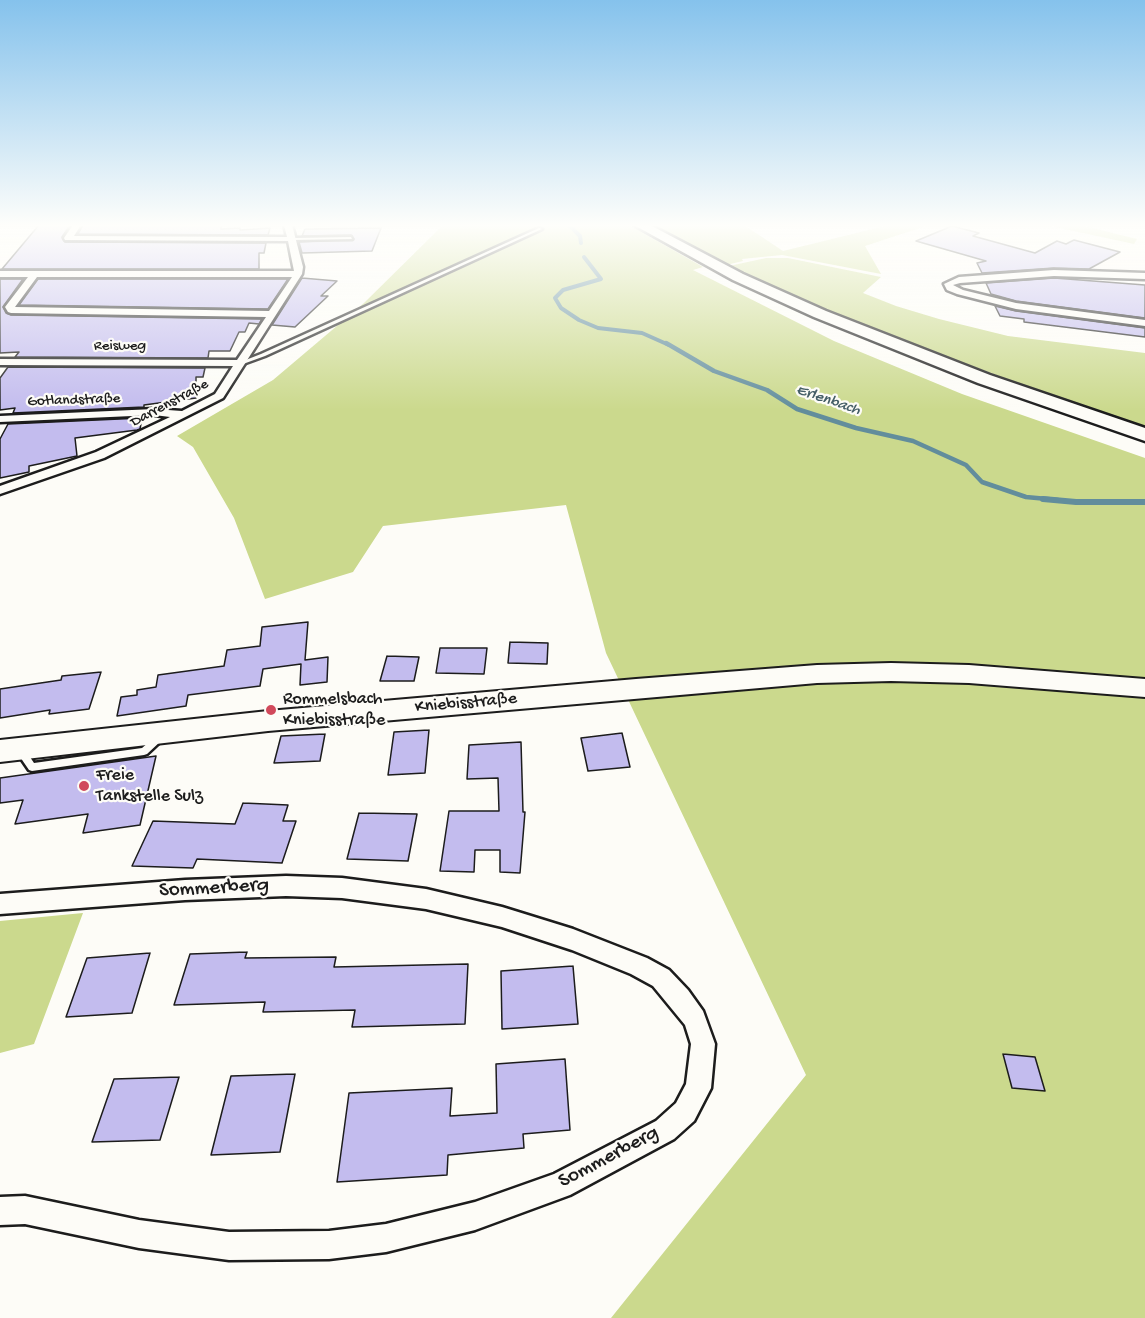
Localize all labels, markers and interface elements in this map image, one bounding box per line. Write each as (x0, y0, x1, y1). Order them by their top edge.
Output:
street label: Reisweg (94, 338, 146, 356)
street label: Darrenstraße (128, 376, 212, 432)
water label: Erlenbach (793, 381, 863, 421)
street label: Gotlandstraße (27, 390, 121, 412)
place label: Rommelsbach Kniebisstraße (283, 689, 385, 732)
street label: Kniebisstraße (414, 689, 518, 719)
marker: Rommelsbach Kniebisstraße (264, 703, 278, 717)
place label: Freie Tankstelle Sulz (96, 765, 203, 808)
marker: Freie Tankstelle Sulz (77, 779, 91, 793)
street label: Sommerberg (158, 874, 270, 904)
street label: Sommerberg (555, 1121, 663, 1195)

